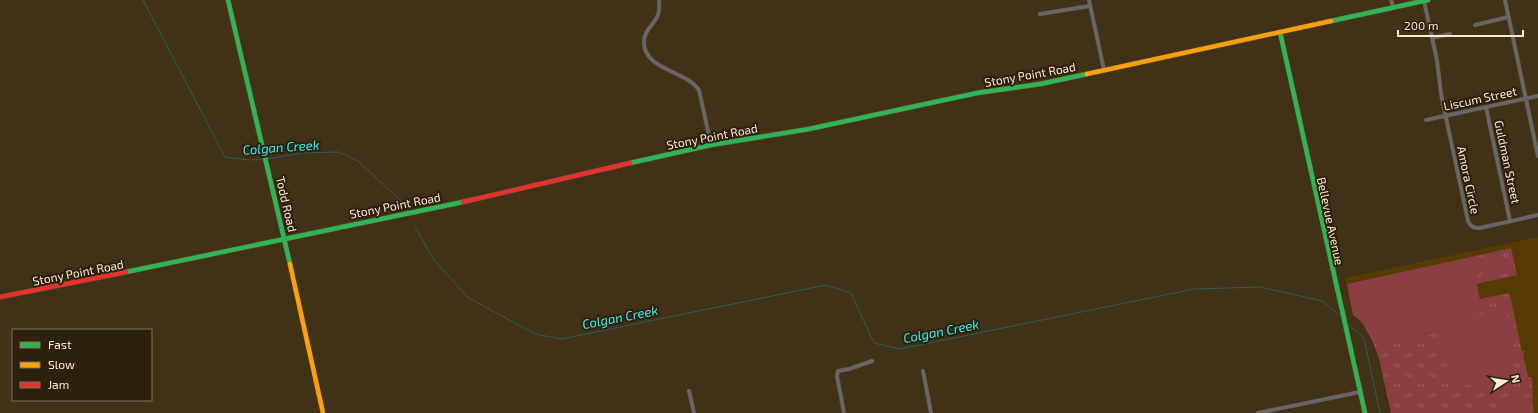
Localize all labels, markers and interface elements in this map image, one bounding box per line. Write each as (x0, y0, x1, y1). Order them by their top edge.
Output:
scale bar (1398, 12, 1523, 38)
text: 200 m (1404, 18, 1438, 32)
street label: Stony Point Road (983, 59, 1077, 89)
street label: Liscum Street (1442, 83, 1518, 113)
street label: Guldman Street (1492, 119, 1524, 205)
street label: Stony Point Road (665, 120, 759, 152)
water label: Colgan Creek (242, 136, 320, 158)
street label: Amora Circle (1455, 145, 1483, 215)
street label: Todd Road (274, 175, 300, 233)
street label: Bellevue Avenue (1315, 176, 1347, 266)
street label: Stony Point Road (348, 189, 442, 221)
street label: Stony Point Road (31, 256, 125, 288)
water label: Colgan Creek (581, 302, 660, 332)
water label: Colgan Creek (902, 316, 981, 346)
legend (12, 329, 152, 401)
text: Fast (48, 337, 72, 351)
text: Slow (48, 357, 75, 371)
north arrow (1486, 361, 1526, 401)
text: N (1509, 374, 1523, 384)
text: Jam (48, 377, 69, 391)

